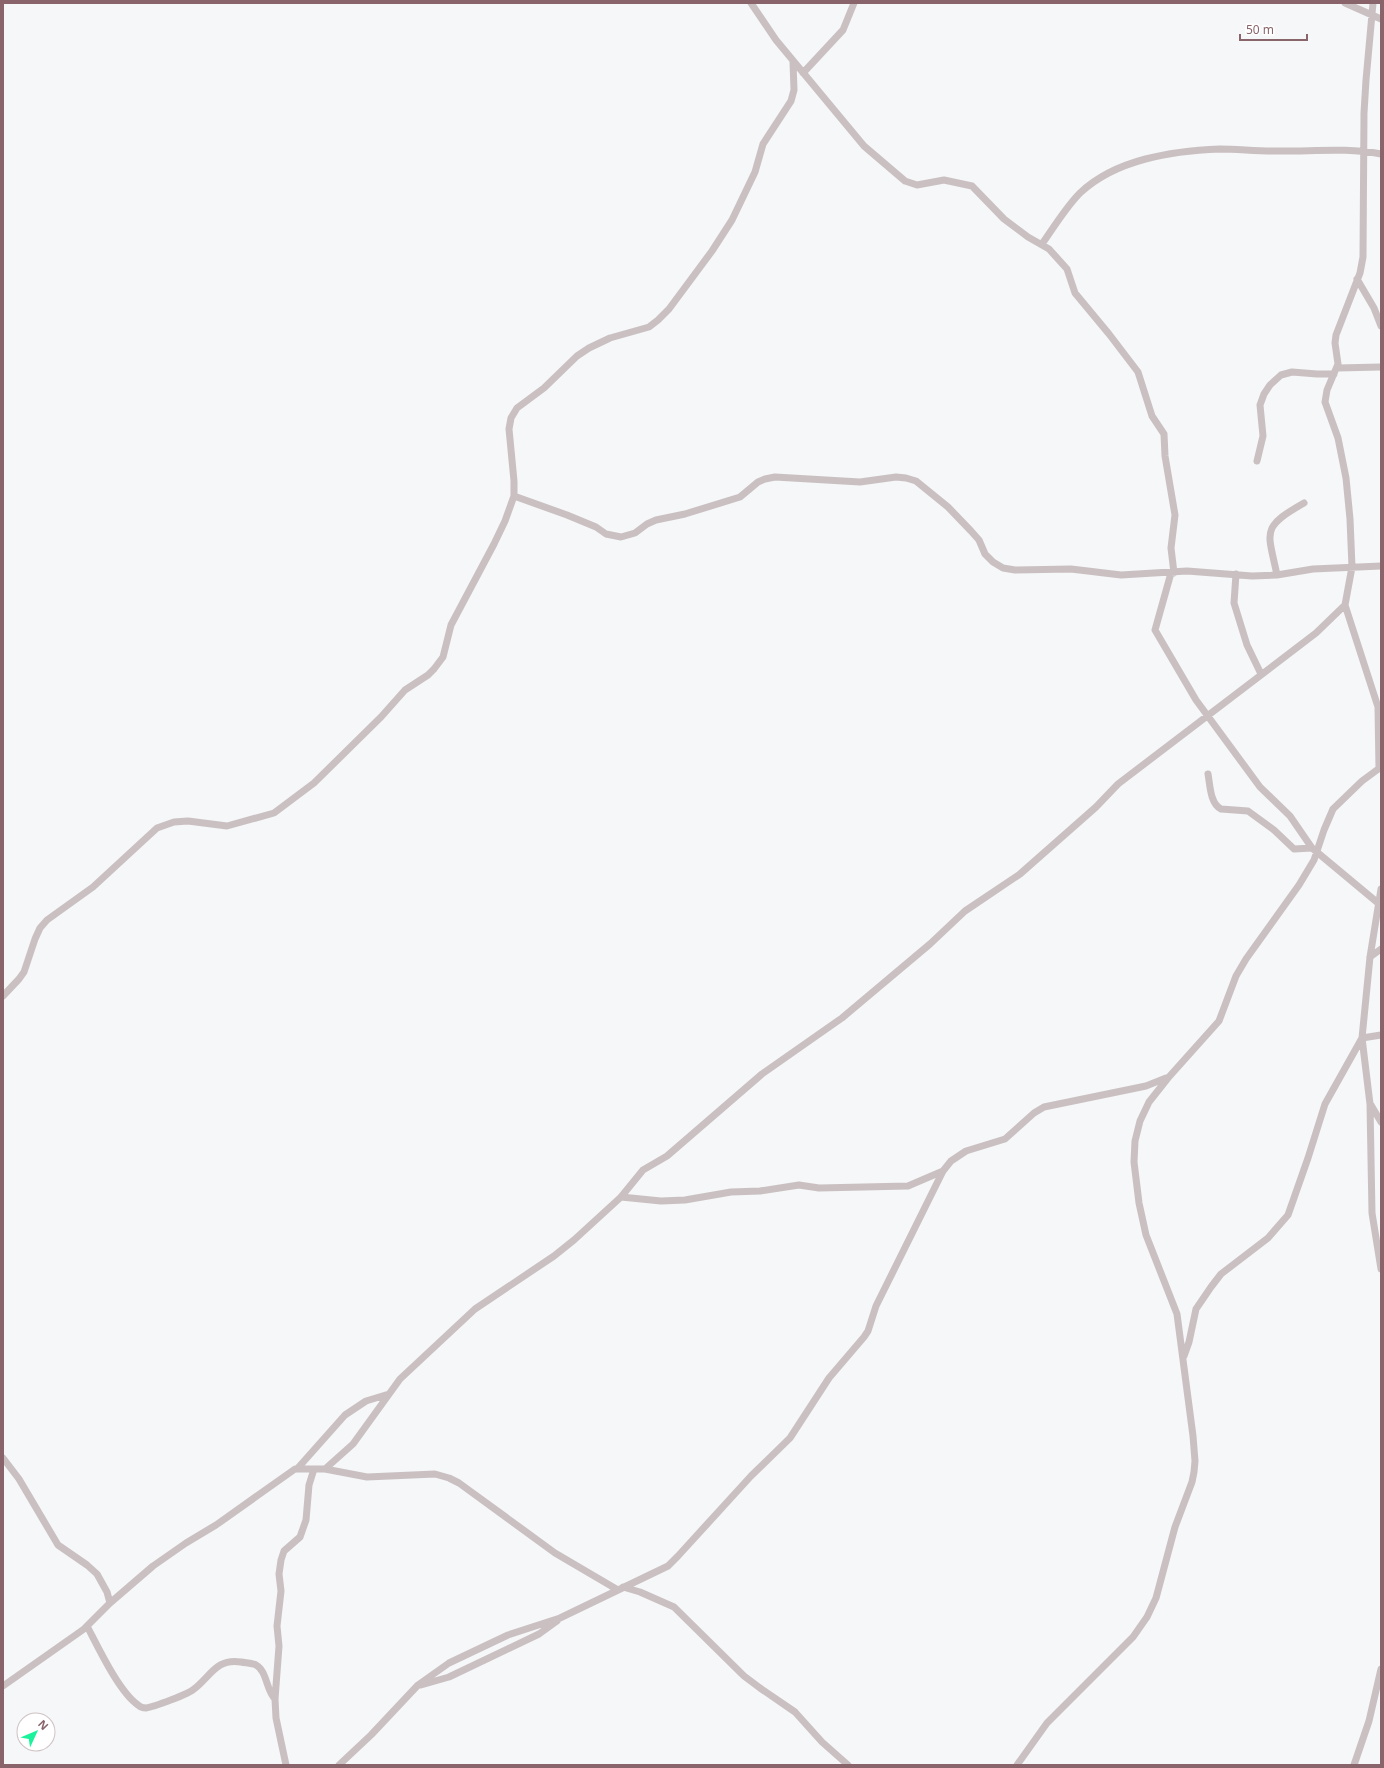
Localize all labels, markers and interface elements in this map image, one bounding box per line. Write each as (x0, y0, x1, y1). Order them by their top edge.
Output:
scale bar (1240, 16, 1307, 42)
text: 50 m (1246, 21, 1274, 38)
north arrow (16, 1712, 56, 1752)
text: N (35, 1716, 52, 1733)

